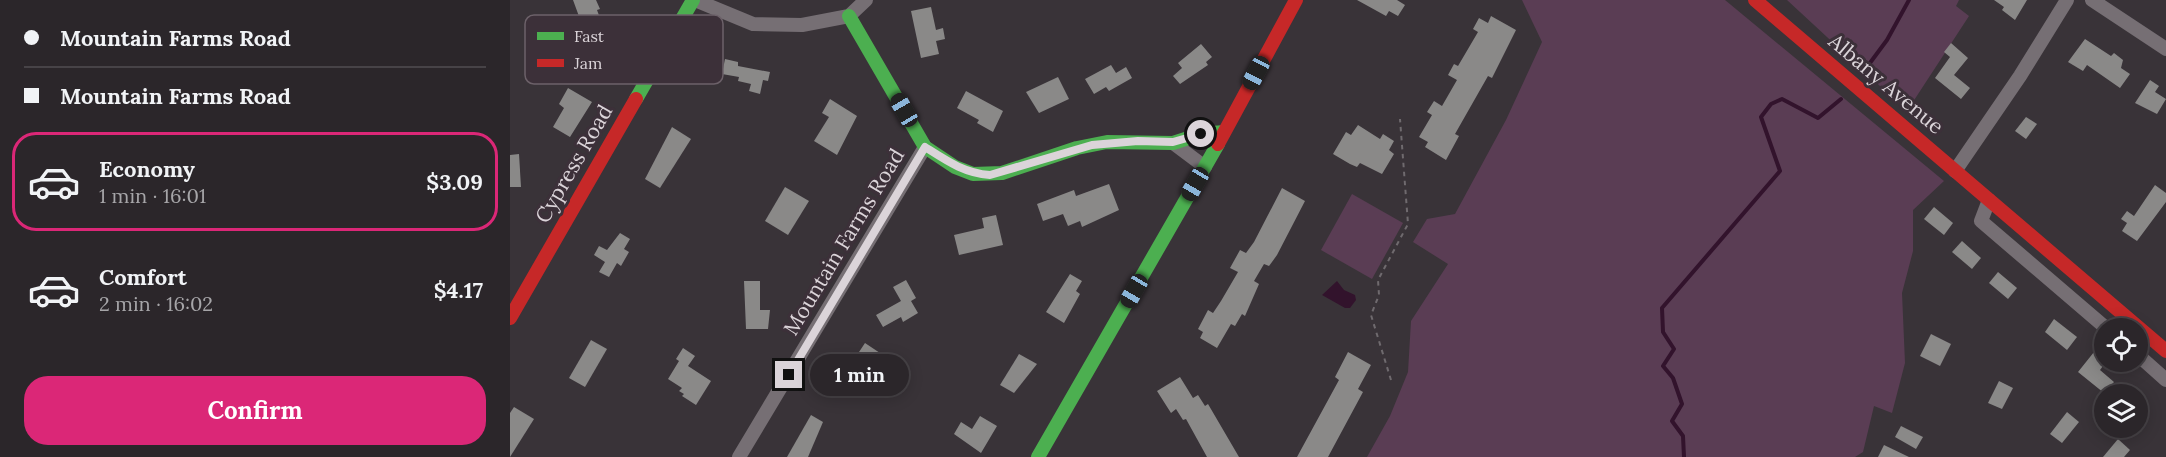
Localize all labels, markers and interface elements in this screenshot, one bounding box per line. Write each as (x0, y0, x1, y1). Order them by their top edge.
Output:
legend (525, 15, 723, 84)
text: Mountain Farms Road (60, 24, 291, 52)
text: Fast (574, 26, 605, 46)
street label: Albany Avenue (1822, 27, 1950, 140)
text: Jam (573, 53, 602, 73)
car (1240, 53, 1272, 93)
text: Mountain Farms Road (60, 82, 291, 110)
car (887, 90, 921, 130)
street label: Cypress Road (529, 100, 618, 228)
route start (1187, 120, 1214, 147)
street label: Mountain Farms Road (777, 144, 910, 340)
icon: car (27, 155, 81, 209)
text: Economy (99, 155, 195, 183)
car (1178, 164, 1212, 204)
text: $3.09 (426, 168, 483, 196)
text: 1 min · 16:01 (99, 183, 206, 208)
icon: car (27, 263, 81, 317)
text: Comfort (99, 263, 187, 291)
car (1117, 271, 1151, 311)
text: $4.17 (434, 276, 483, 304)
text: 2 min · 16:02 (99, 291, 213, 316)
map controls (2094, 318, 2148, 438)
button: locate (2094, 318, 2148, 372)
callout: 1 min (810, 354, 909, 396)
route end (775, 361, 802, 388)
text: 1 min (834, 362, 885, 387)
button: Confirm (24, 376, 486, 445)
button: layers (2094, 384, 2148, 438)

